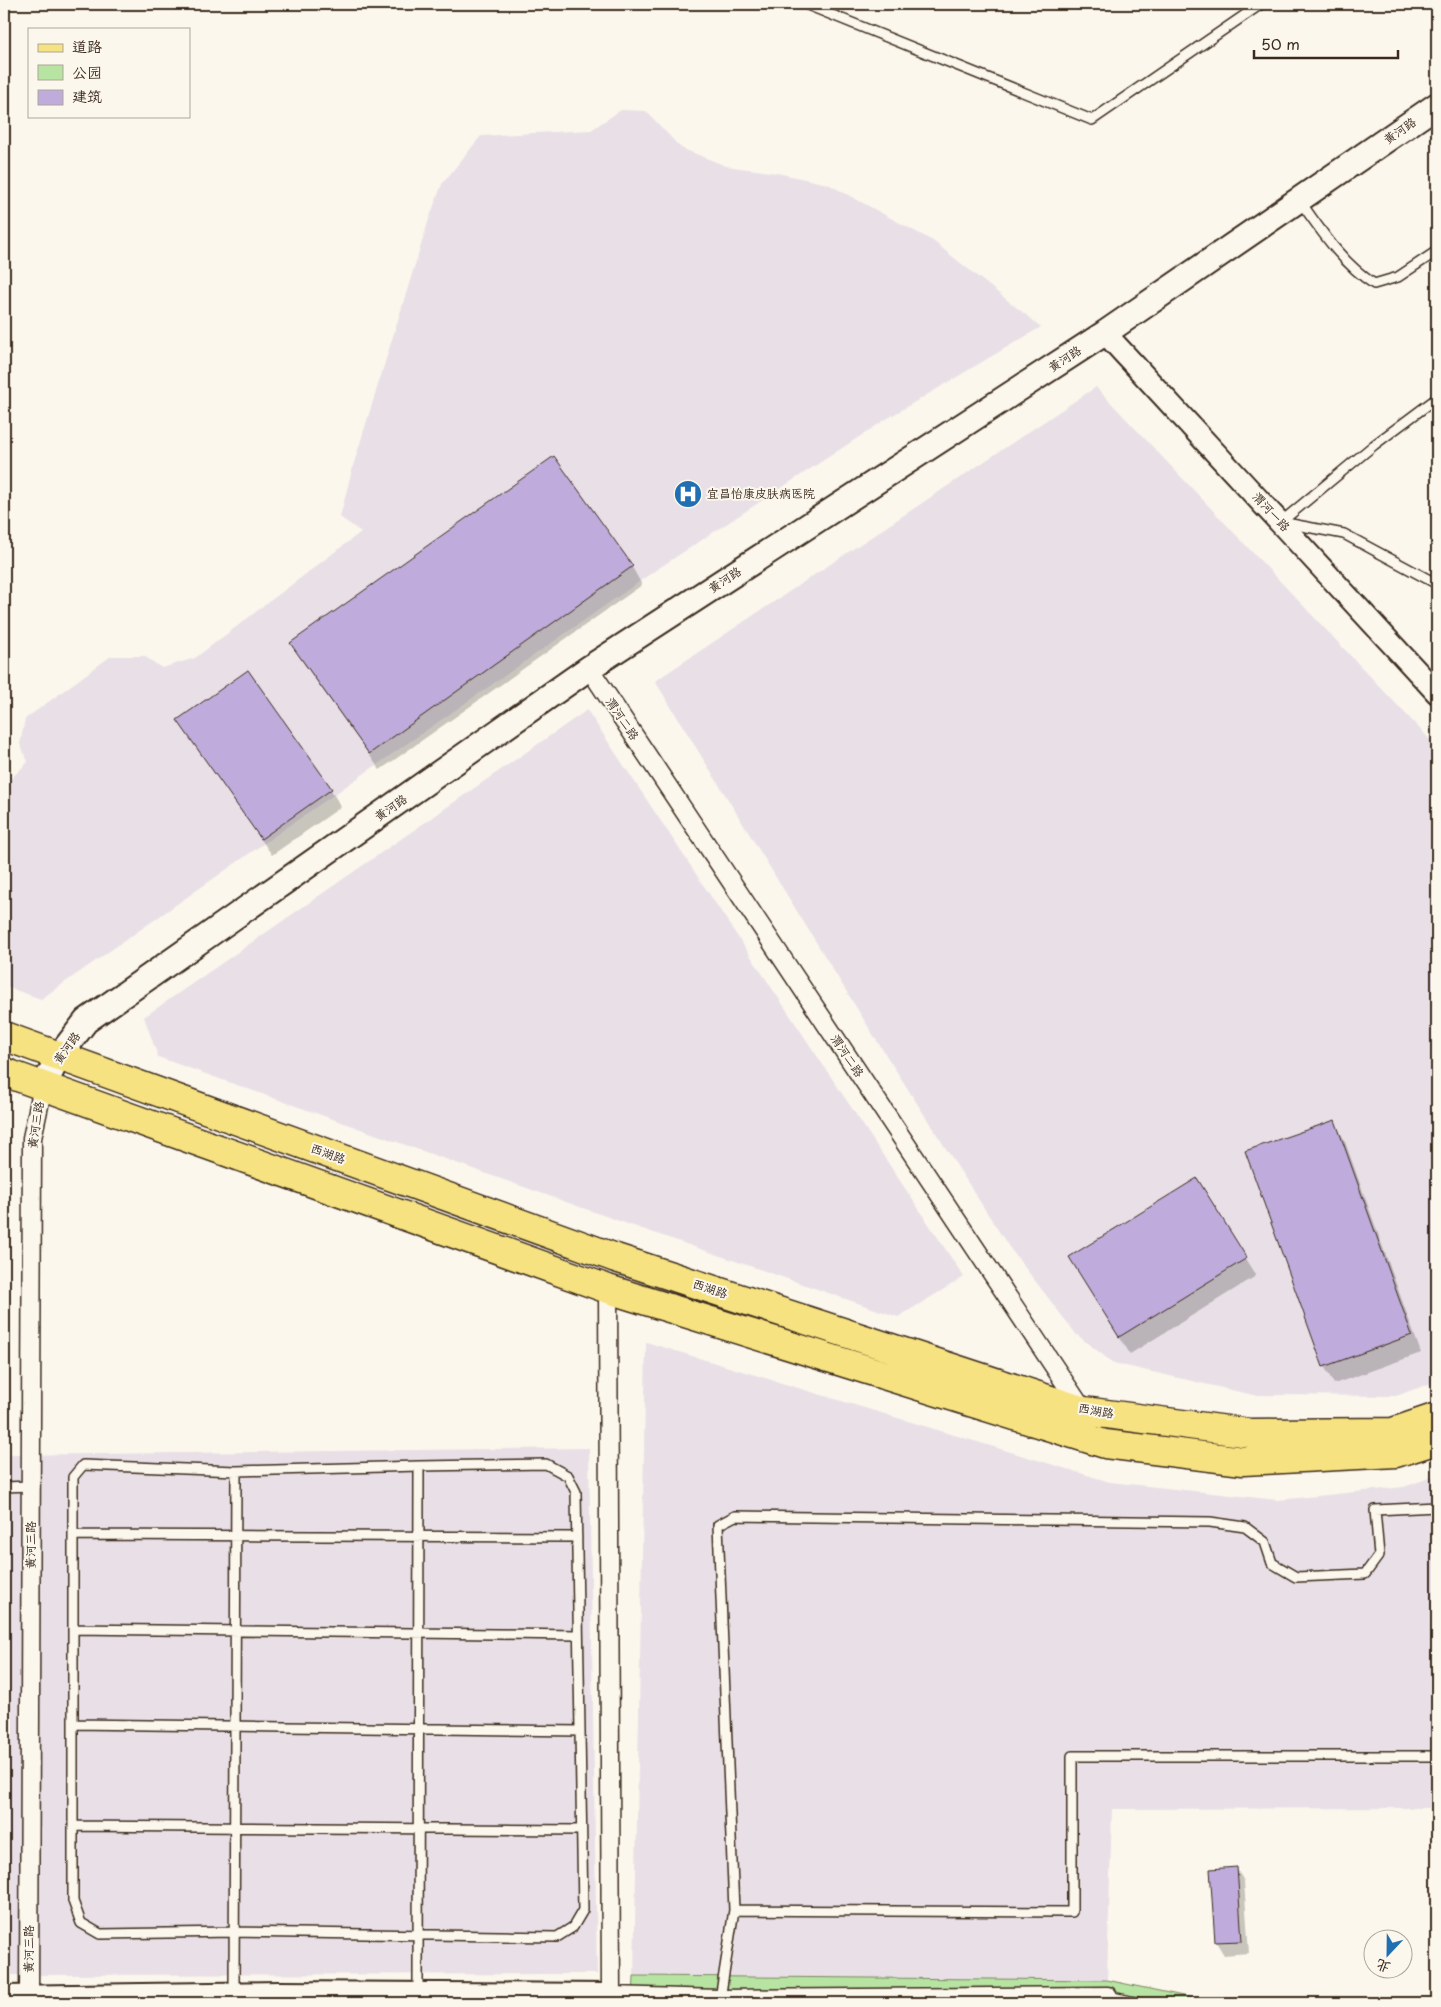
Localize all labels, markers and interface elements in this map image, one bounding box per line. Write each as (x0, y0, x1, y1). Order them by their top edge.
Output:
legend (28, 28, 190, 118)
scale bar (1254, 28, 1397, 60)
text: 50 m (1261, 32, 1300, 55)
text: 道路 (72, 34, 102, 57)
text: 公园 (72, 60, 102, 83)
text: 建筑 (72, 84, 102, 107)
street label: 黄河路 (1380, 112, 1419, 148)
street label: 黄河路 (1044, 341, 1084, 376)
hospital icon: 宜昌怡康皮肤病医院 (673, 479, 703, 509)
place label: 宜昌怡康皮肤病医院 (707, 484, 815, 502)
street label: 渭河一路 (1249, 488, 1295, 535)
street label: 黄河路 (704, 562, 744, 597)
street label: 渭河二路 (602, 694, 644, 743)
street label: 黄河路 (371, 789, 410, 825)
street label: 黄河路 (48, 1028, 84, 1067)
street label: 渭河二路 (827, 1031, 869, 1080)
street label: 黄河三路 (22, 1100, 48, 1150)
street label: 西湖路 (308, 1138, 348, 1168)
street label: 西湖路 (690, 1274, 730, 1302)
street label: 西湖路 (1077, 1398, 1115, 1422)
street label: 黄河三路 (21, 1521, 39, 1569)
street label: 黄河三路 (19, 1925, 37, 1973)
north arrow (1364, 1930, 1414, 1980)
text: 北 (1373, 1954, 1393, 1979)

